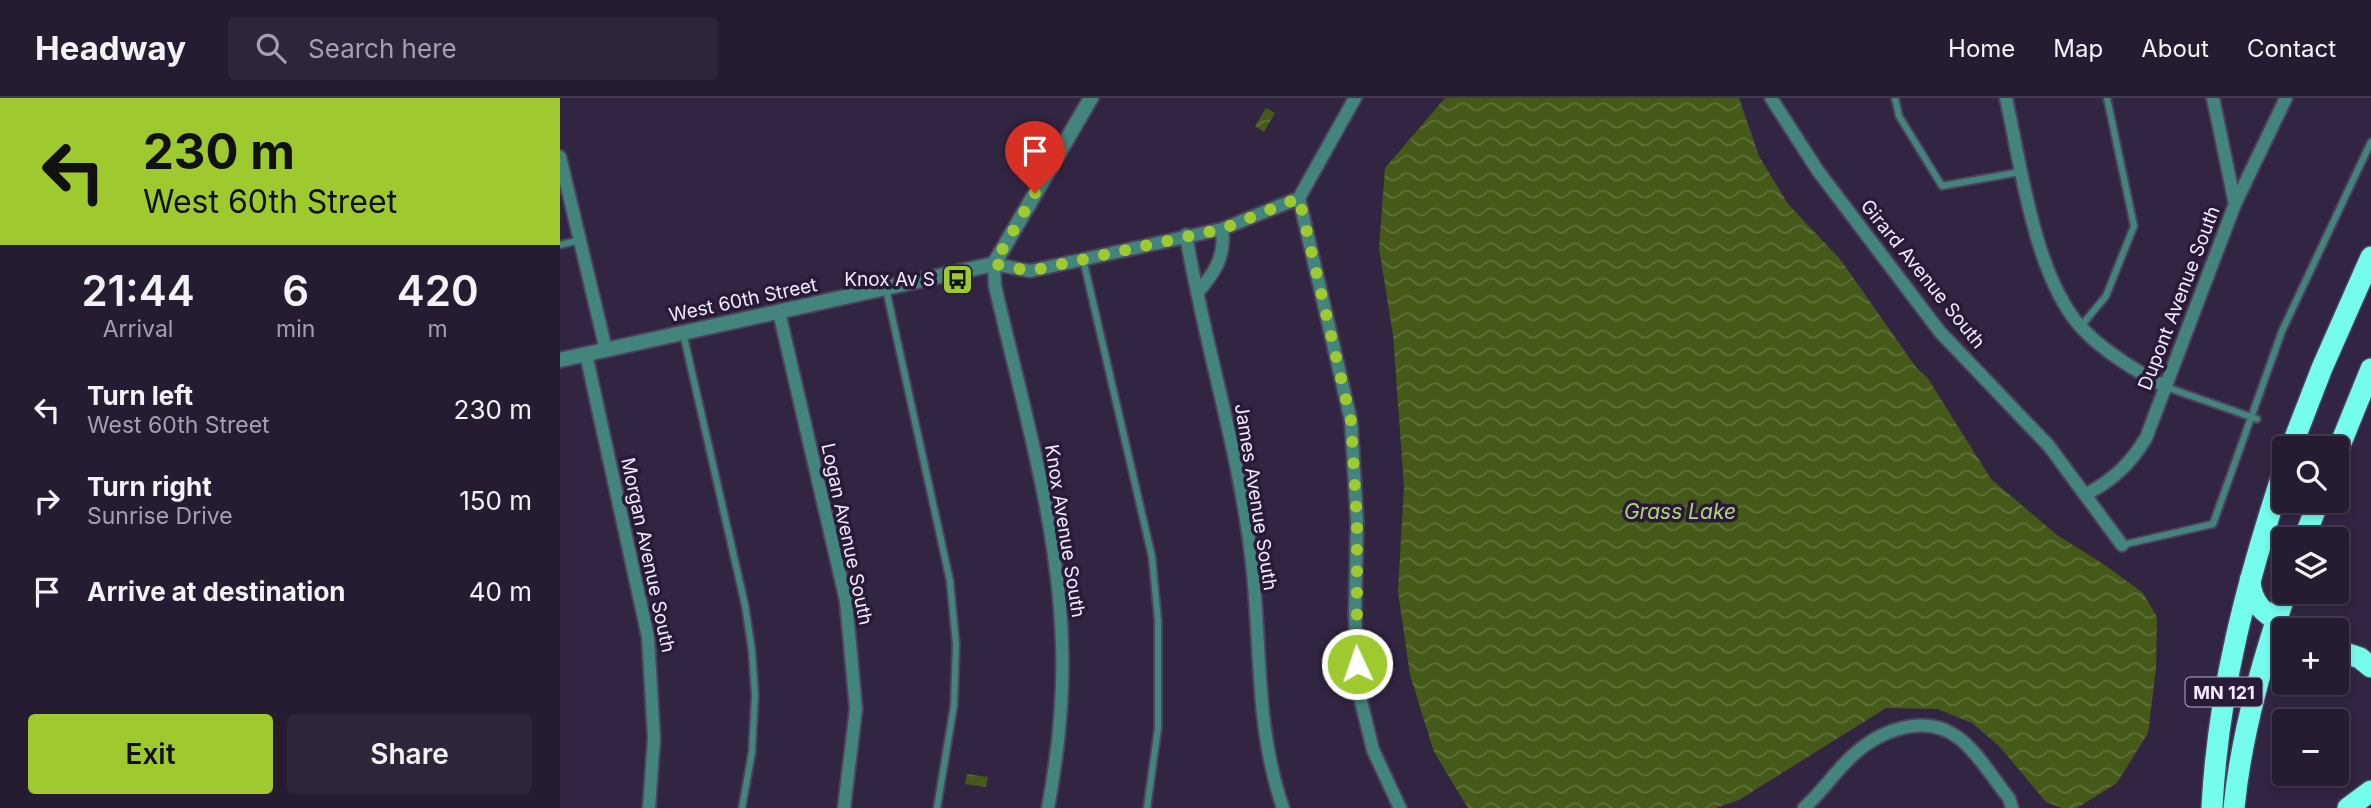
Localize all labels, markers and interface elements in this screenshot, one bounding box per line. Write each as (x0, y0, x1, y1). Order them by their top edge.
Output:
search box (228, 17, 718, 80)
text: Headway (35, 28, 186, 68)
icon: search (252, 29, 290, 67)
text: Search here (308, 33, 457, 64)
text: Home (1948, 34, 2015, 63)
text: Map (2053, 34, 2103, 63)
text: About (2141, 34, 2209, 63)
text: Contact (2247, 34, 2336, 63)
pin (1005, 121, 1065, 193)
text: 230 m (143, 122, 295, 181)
icon: left (28, 126, 119, 217)
icon: arrive (1016, 132, 1054, 170)
text: West 60th Street (143, 182, 397, 221)
street label: Girard Avenue South (1856, 195, 1990, 353)
street label: Dupont Avenue South (2133, 203, 2225, 393)
bus stop icon: Knox Av S (941, 262, 975, 296)
text: 21:44 (81, 265, 195, 316)
text: 6 (282, 265, 309, 316)
text: 420 (397, 265, 479, 316)
place label: Knox Av S (844, 268, 935, 291)
street label: West 60th Street (667, 273, 819, 327)
text: Arrival (103, 315, 173, 343)
text: min (276, 315, 315, 343)
text: m (428, 315, 448, 343)
text: Turn left (87, 380, 193, 411)
icon: left (28, 391, 66, 429)
text: 230 m (454, 394, 532, 425)
street label: James Avenue South (1230, 402, 1282, 592)
text: West 60th Street (87, 411, 270, 439)
map controls (2272, 436, 2349, 786)
button: search (2272, 436, 2349, 513)
street label: Logan Avenue South (816, 441, 878, 627)
street label: Knox Avenue South (1040, 443, 1090, 619)
street label: Morgan Avenue South (616, 455, 680, 655)
text: Turn right (87, 471, 212, 502)
icon: right (28, 482, 66, 520)
text: 150 m (459, 485, 532, 516)
water label: Grass Lake (1624, 499, 1736, 524)
text: Sunrise Drive (87, 502, 233, 530)
button: layers (2272, 527, 2349, 604)
icon: arrive (28, 573, 66, 611)
text: Arrive at destination (87, 576, 346, 607)
text: 40 m (469, 576, 532, 607)
button: + (2272, 618, 2349, 695)
position arrow (1320, 627, 1394, 701)
road number: MN 121 (2186, 678, 2262, 706)
button: − (2272, 709, 2349, 786)
button: Exit (28, 714, 273, 794)
button: Share (287, 714, 532, 794)

